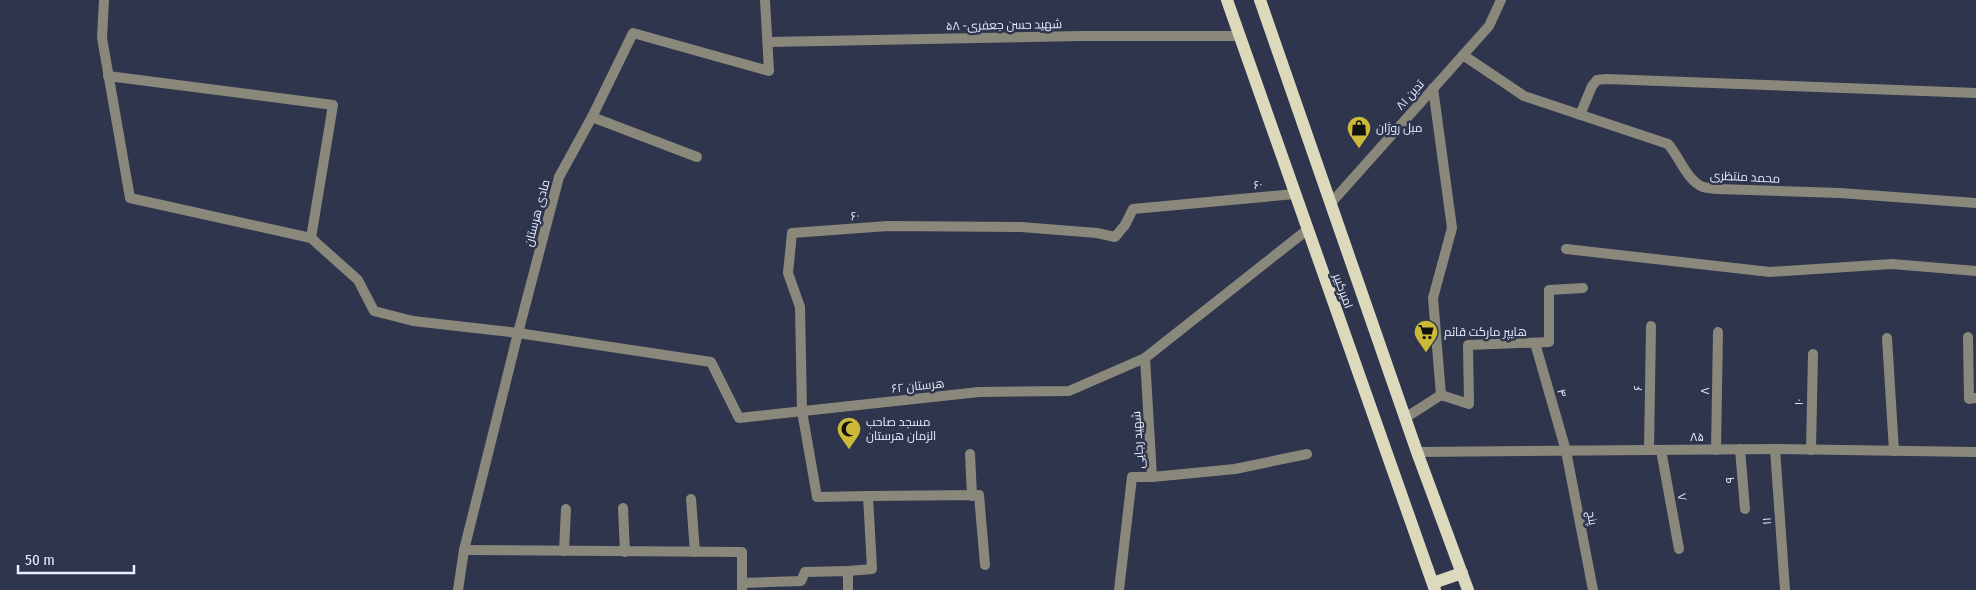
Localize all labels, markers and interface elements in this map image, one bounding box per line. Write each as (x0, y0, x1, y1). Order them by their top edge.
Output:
street label: شهید حسن جعفری- ۵۸ (946, 17, 1062, 33)
street label: تدین ۸۱ (1393, 77, 1428, 113)
shop icon: مبل روژان (1346, 115, 1372, 149)
place label: مبل روژان (1376, 121, 1423, 135)
street label: محمد منتظری (1709, 168, 1781, 186)
street label: مادی هرستان (521, 178, 553, 248)
street label: ۶۰ (1253, 178, 1263, 192)
street label: ۶۰ (850, 209, 860, 223)
street label: امیرکبیر (1330, 271, 1356, 310)
supermarket icon: هایپر مارکت قائم (1413, 319, 1439, 353)
place label: هایپر مارکت قائم (1444, 325, 1527, 341)
street label: هرستان ۶۲ (891, 376, 945, 396)
street label: ۶ (1631, 385, 1645, 391)
street label: ۴ (1554, 387, 1570, 399)
street label: ۸ (1698, 387, 1712, 395)
street label: ۱۰ (1792, 399, 1806, 405)
street label: شهید رجایی (1129, 411, 1147, 469)
place label: مسجد صاحب الزمان هرستان (866, 415, 936, 443)
mosque icon: مسجد صاحب الزمان هرستان (836, 416, 862, 450)
street label: ۸۵ (1690, 430, 1704, 444)
street label: ۹ (1723, 476, 1737, 484)
street label: ۷ (1674, 492, 1690, 502)
street label: پنج (1582, 510, 1600, 527)
street label: ۱۱ (1760, 517, 1774, 525)
scale bar (18, 542, 134, 574)
text: 50 m (25, 551, 55, 569)

